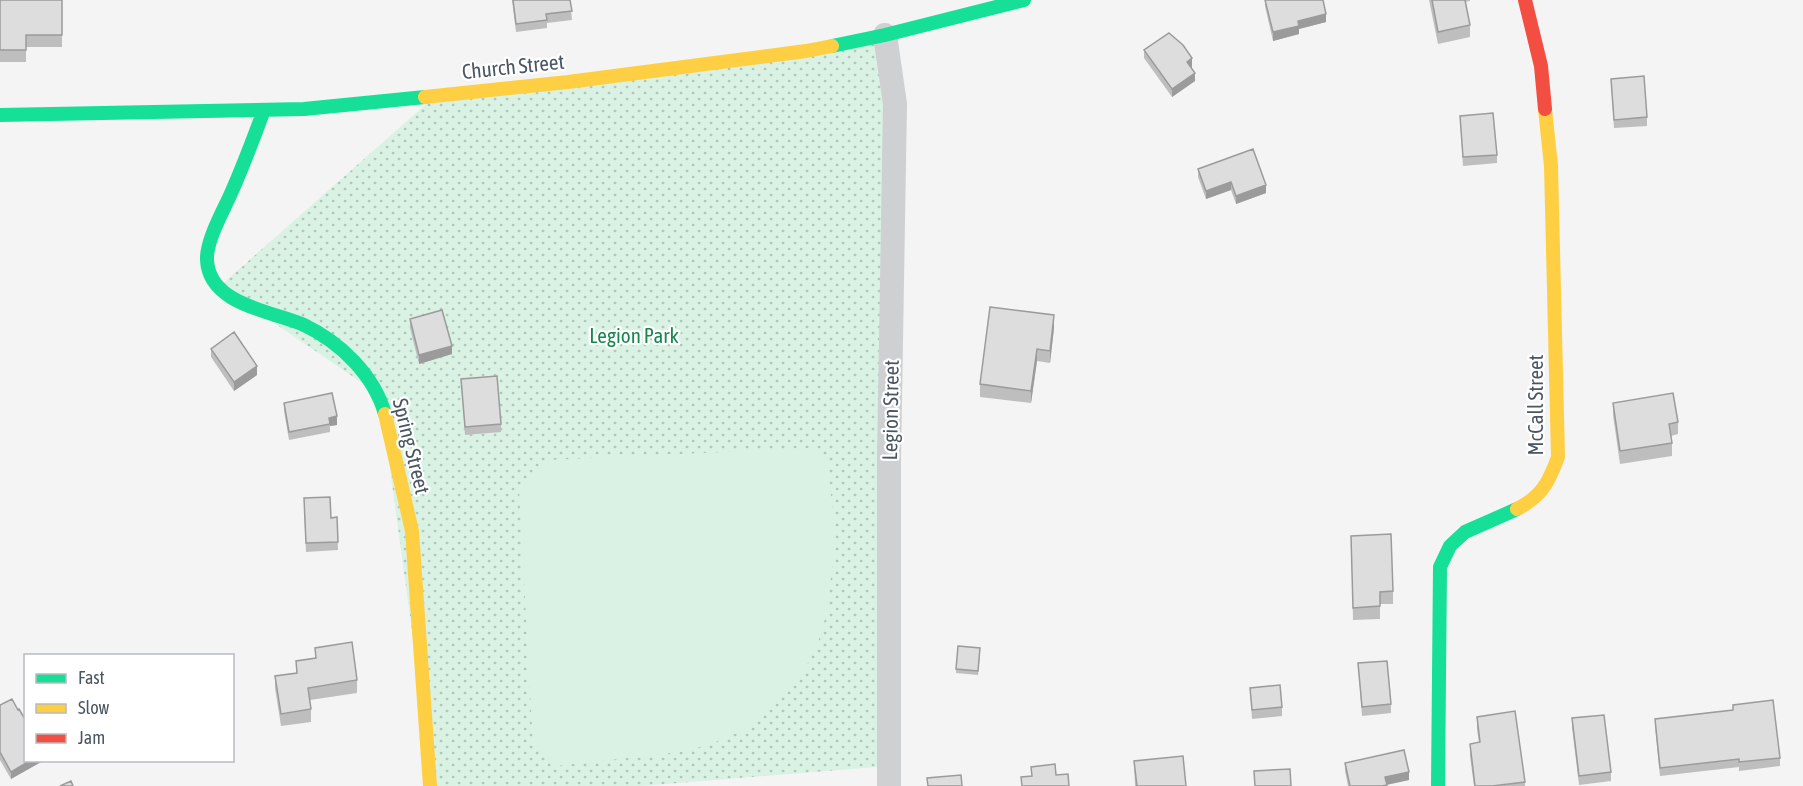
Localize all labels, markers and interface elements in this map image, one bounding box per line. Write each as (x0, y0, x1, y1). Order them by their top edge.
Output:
street label: Church Street (461, 49, 565, 83)
park label: Legion Park (589, 323, 679, 347)
street label: McCall Street (1523, 354, 1547, 456)
street label: Legion Street (877, 360, 903, 460)
street label: Spring Street (389, 396, 435, 496)
legend (24, 654, 234, 762)
text: Fast (78, 667, 105, 688)
text: Slow (78, 697, 109, 718)
text: Jam (78, 727, 105, 748)

